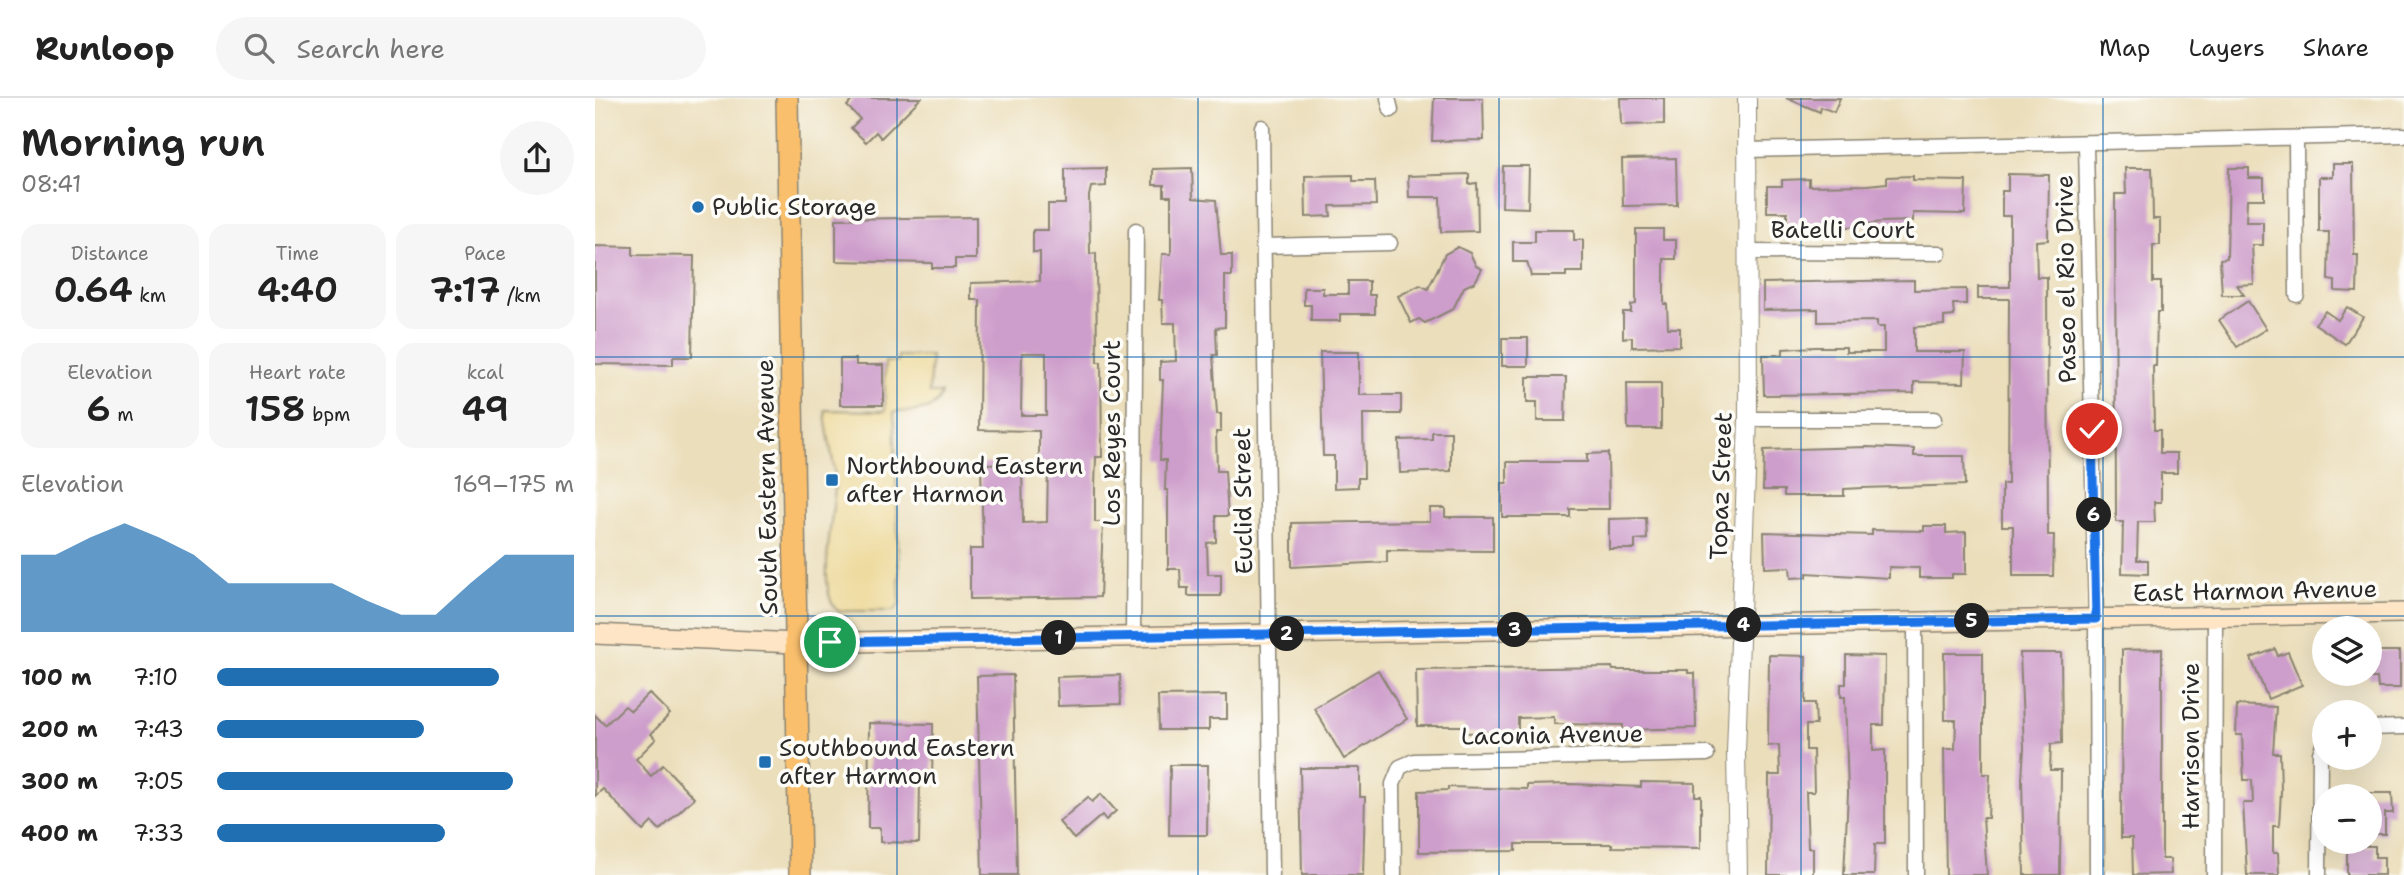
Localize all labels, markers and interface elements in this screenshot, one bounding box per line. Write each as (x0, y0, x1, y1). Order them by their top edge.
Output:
search box (216, 17, 706, 80)
text: Runloop (35, 26, 174, 71)
icon: search (240, 29, 278, 67)
text: Search here (296, 31, 445, 66)
text: Map (2099, 32, 2150, 64)
text: Layers (2188, 32, 2265, 64)
text: Share (2303, 32, 2369, 64)
text: Morning run (21, 117, 265, 168)
button: share (500, 121, 574, 195)
text: 08:41 (21, 169, 81, 199)
street label: Paseo el Rio Drive (2048, 175, 2084, 383)
place label: Public Storage (712, 191, 877, 223)
marker: Public Storage (690, 199, 706, 215)
street label: Batelli Court (1771, 214, 1915, 246)
text: Distance (71, 241, 149, 266)
text: Time (276, 241, 319, 266)
text: Pace (464, 241, 506, 266)
text: 0.64 (53, 266, 133, 313)
text: 4:40 (257, 266, 338, 313)
text: 7:17 (429, 266, 500, 313)
text: km (133, 283, 166, 308)
text: /km (500, 283, 541, 308)
street label: Los Reyes Court (1096, 340, 1128, 526)
street label: South Eastern Avenue (749, 359, 785, 615)
text: Elevation (67, 360, 152, 385)
text: Heart rate (249, 360, 346, 385)
text: kcal (467, 360, 504, 385)
text: 6 (86, 385, 111, 432)
text: 158 (245, 385, 306, 432)
text: 49 (461, 385, 509, 432)
pin (2062, 399, 2122, 459)
text: m (111, 402, 134, 427)
text: bpm (306, 402, 350, 427)
icon: check (2073, 410, 2111, 448)
street label: Topaz Street (1702, 411, 1740, 561)
street label: Euclid Street (1226, 427, 1260, 575)
place label: Northbound Eastern after Harmon (846, 450, 1083, 510)
text: Elevation (21, 469, 124, 499)
text: 169–175 m (453, 469, 574, 499)
marker: Northbound Eastern after Harmon (824, 472, 840, 488)
pin: 6 (2077, 498, 2111, 532)
text: 6 (2087, 502, 2100, 527)
street label: East Harmon Avenue (2133, 573, 2377, 609)
pin: 5 (1955, 603, 1989, 638)
pin: 4 (1727, 608, 1761, 642)
text: 5 (1966, 608, 1977, 633)
pin (800, 612, 860, 672)
pin: 3 (1497, 612, 1532, 648)
text: 4 (1737, 612, 1750, 637)
pin: 2 (1269, 616, 1305, 652)
map controls (2312, 616, 2382, 854)
button: layers (2312, 616, 2382, 686)
text: 3 (1508, 617, 1521, 642)
pin: 1 (1042, 620, 1077, 656)
text: 2 (1280, 621, 1293, 646)
icon: arrive (811, 623, 849, 661)
text: 1 (1054, 625, 1063, 650)
text: 100 m (21, 662, 92, 692)
text: 7:10 (133, 662, 178, 692)
street label: Harrison Drive (2175, 662, 2207, 830)
button: + (2312, 700, 2382, 770)
text: 200 m (21, 714, 98, 744)
text: 7:43 (133, 714, 184, 744)
street label: Laconia Avenue (1461, 717, 1643, 753)
place label: Southbound Eastern after Harmon (779, 732, 1014, 792)
marker: Southbound Eastern after Harmon (757, 754, 773, 770)
text: 300 m (21, 766, 98, 796)
text: 7:05 (133, 766, 184, 796)
button: − (2312, 784, 2382, 854)
text: 400 m (21, 818, 98, 848)
text: 7:33 (133, 818, 184, 848)

